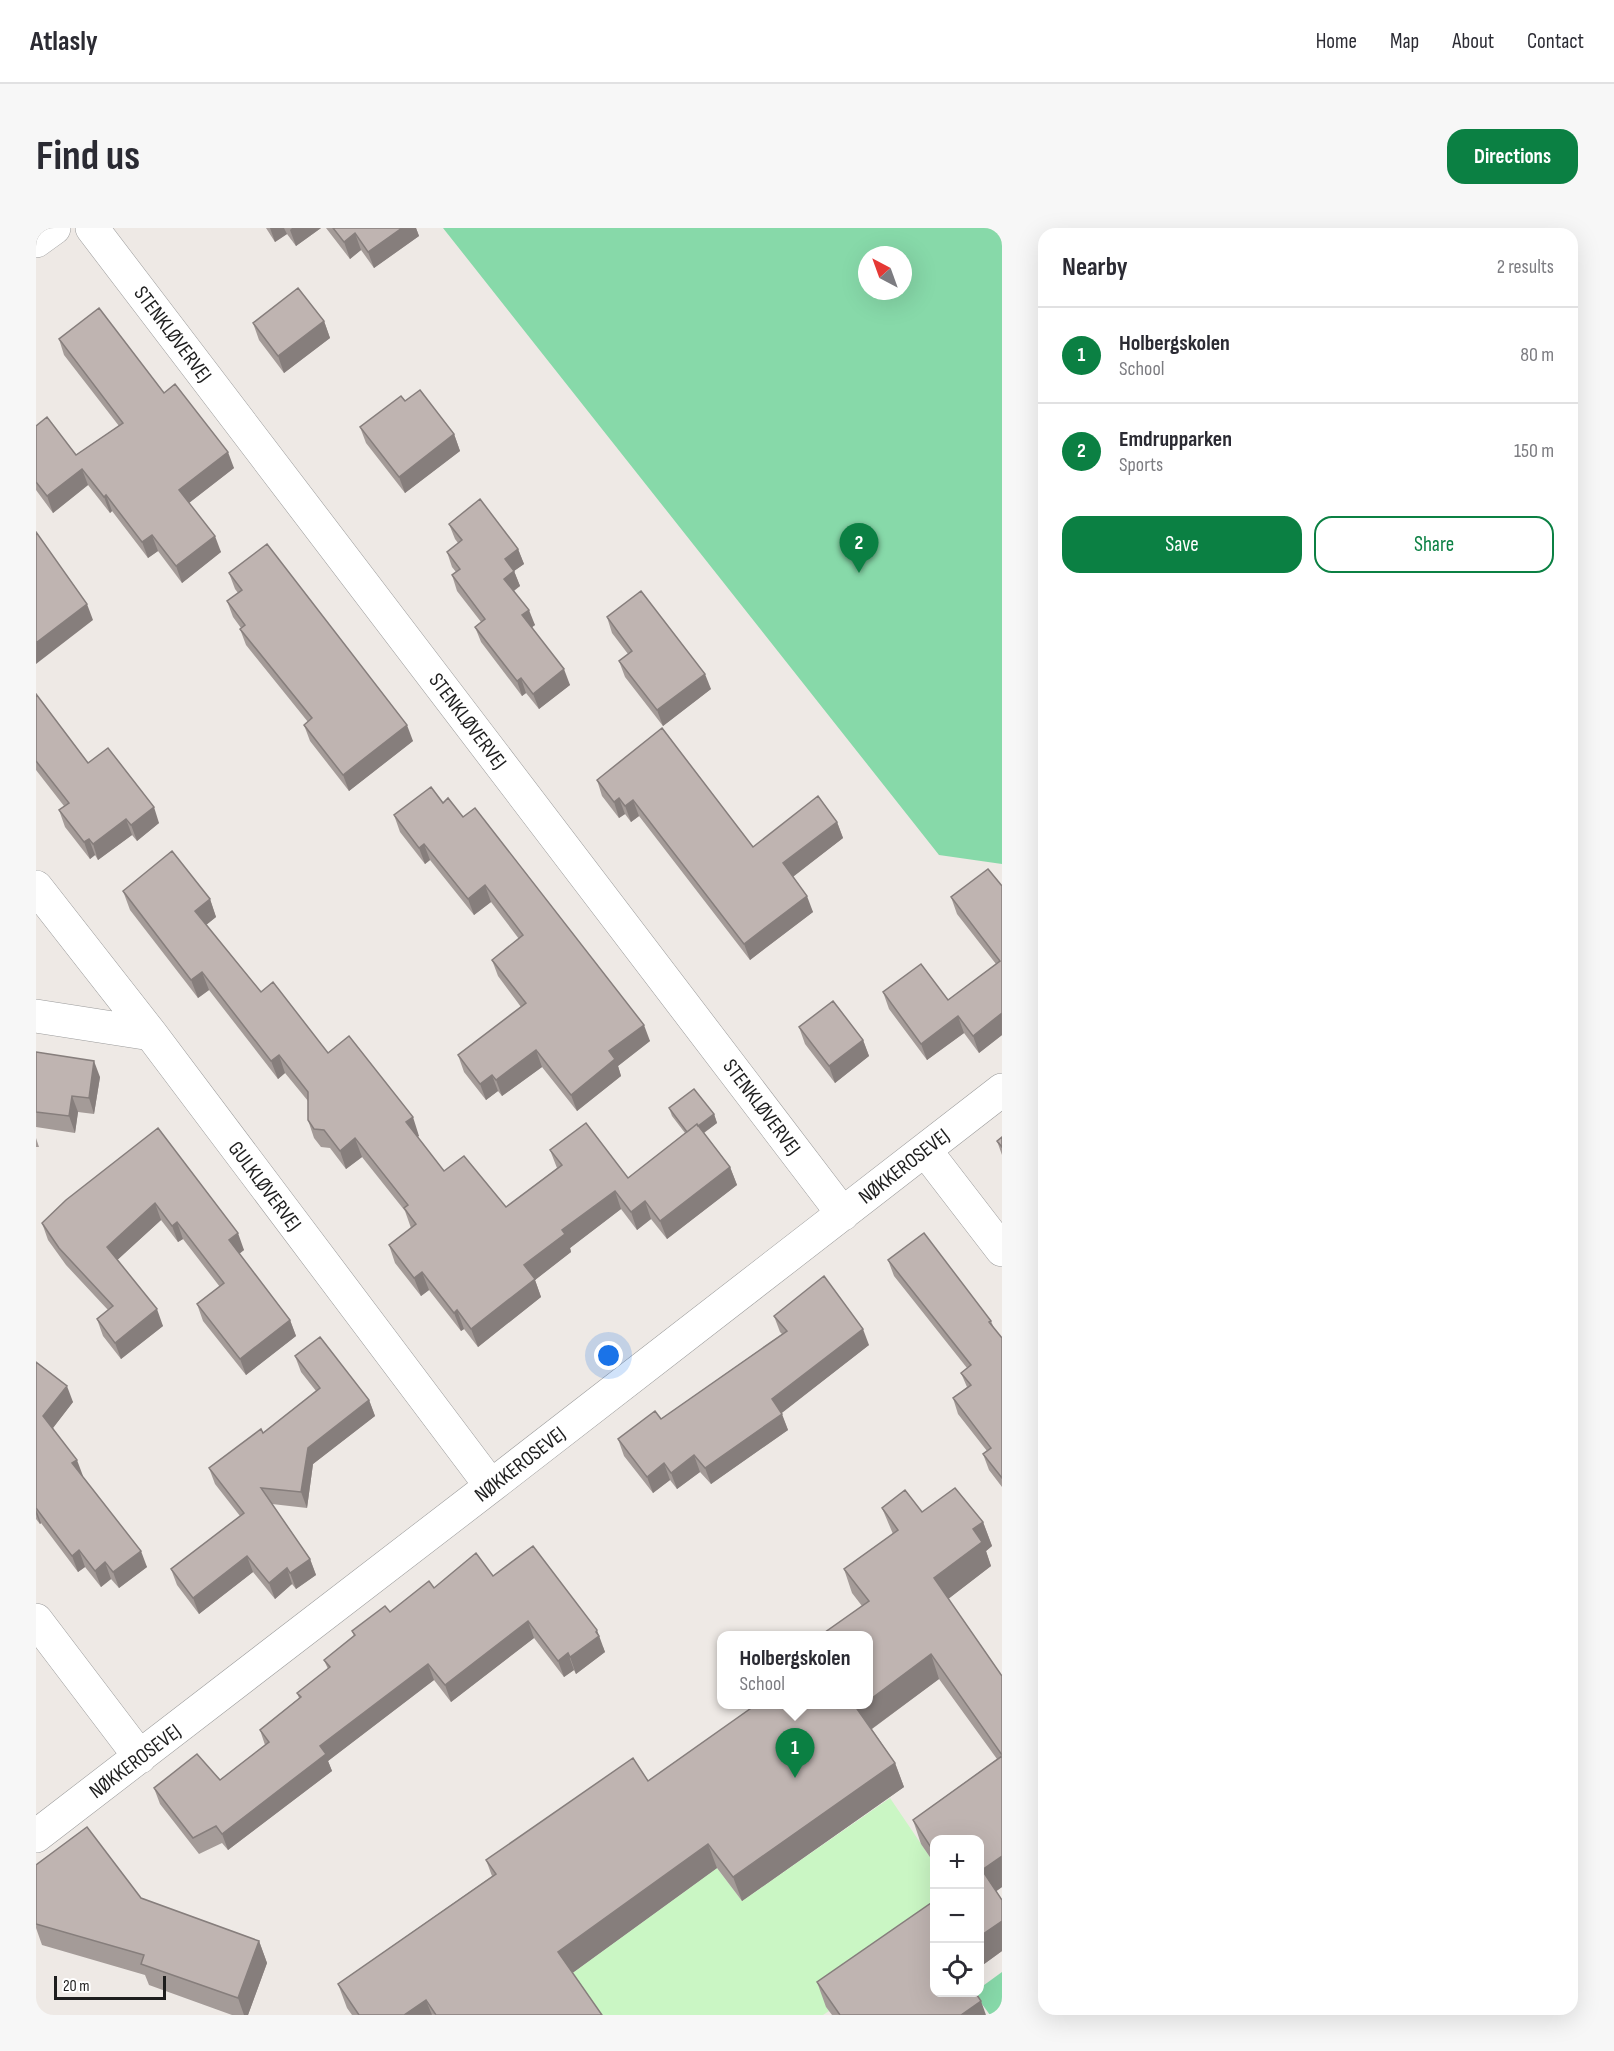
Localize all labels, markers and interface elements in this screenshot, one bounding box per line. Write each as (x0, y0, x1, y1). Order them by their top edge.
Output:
text: Atlasly (30, 25, 98, 58)
text: Home (1316, 29, 1357, 54)
text: Map (1390, 29, 1419, 54)
text: About (1452, 29, 1494, 54)
text: Contact (1527, 29, 1584, 54)
button: Directions (1447, 129, 1578, 184)
text: Find us (36, 131, 140, 182)
north arrow (858, 246, 912, 300)
text: Nearby (1062, 252, 1128, 283)
text: 2 results (1497, 255, 1554, 279)
street label: STENKLØVERVEJ (128, 281, 217, 387)
text: Holbergskolen (1119, 330, 1230, 357)
text: 1 (1078, 343, 1085, 367)
text: 80 m (1520, 343, 1554, 367)
text: School (1119, 357, 1164, 381)
text: Emdrupparken (1119, 426, 1232, 453)
text: 2 (1077, 439, 1086, 463)
text: 150 m (1514, 439, 1554, 463)
text: Sports (1119, 453, 1163, 477)
button: Save (1062, 516, 1302, 573)
button: Share (1314, 516, 1554, 573)
pin: 2 (840, 524, 878, 573)
street label: STENKLØVERVEJ (423, 668, 512, 774)
street label: STENKLØVERVEJ (717, 1054, 806, 1160)
street label: NØKKEROSEVEJ (854, 1123, 955, 1210)
street label: GULKLØVERVEJ (223, 1137, 306, 1236)
your location (594, 1341, 623, 1370)
street label: NØKKEROSEVEJ (470, 1421, 571, 1508)
popup (717, 1631, 873, 1709)
text: Holbergskolen (740, 1645, 850, 1672)
text: School (740, 1672, 785, 1696)
street label: NØKKEROSEVEJ (85, 1719, 186, 1804)
pin: 1 (776, 1728, 814, 1778)
map controls (930, 1835, 984, 1997)
button: + (930, 1835, 984, 1889)
button: − (930, 1889, 984, 1943)
button: locate (930, 1943, 984, 1997)
scale bar (54, 1973, 166, 2000)
text: 20 m (63, 1977, 90, 1996)

